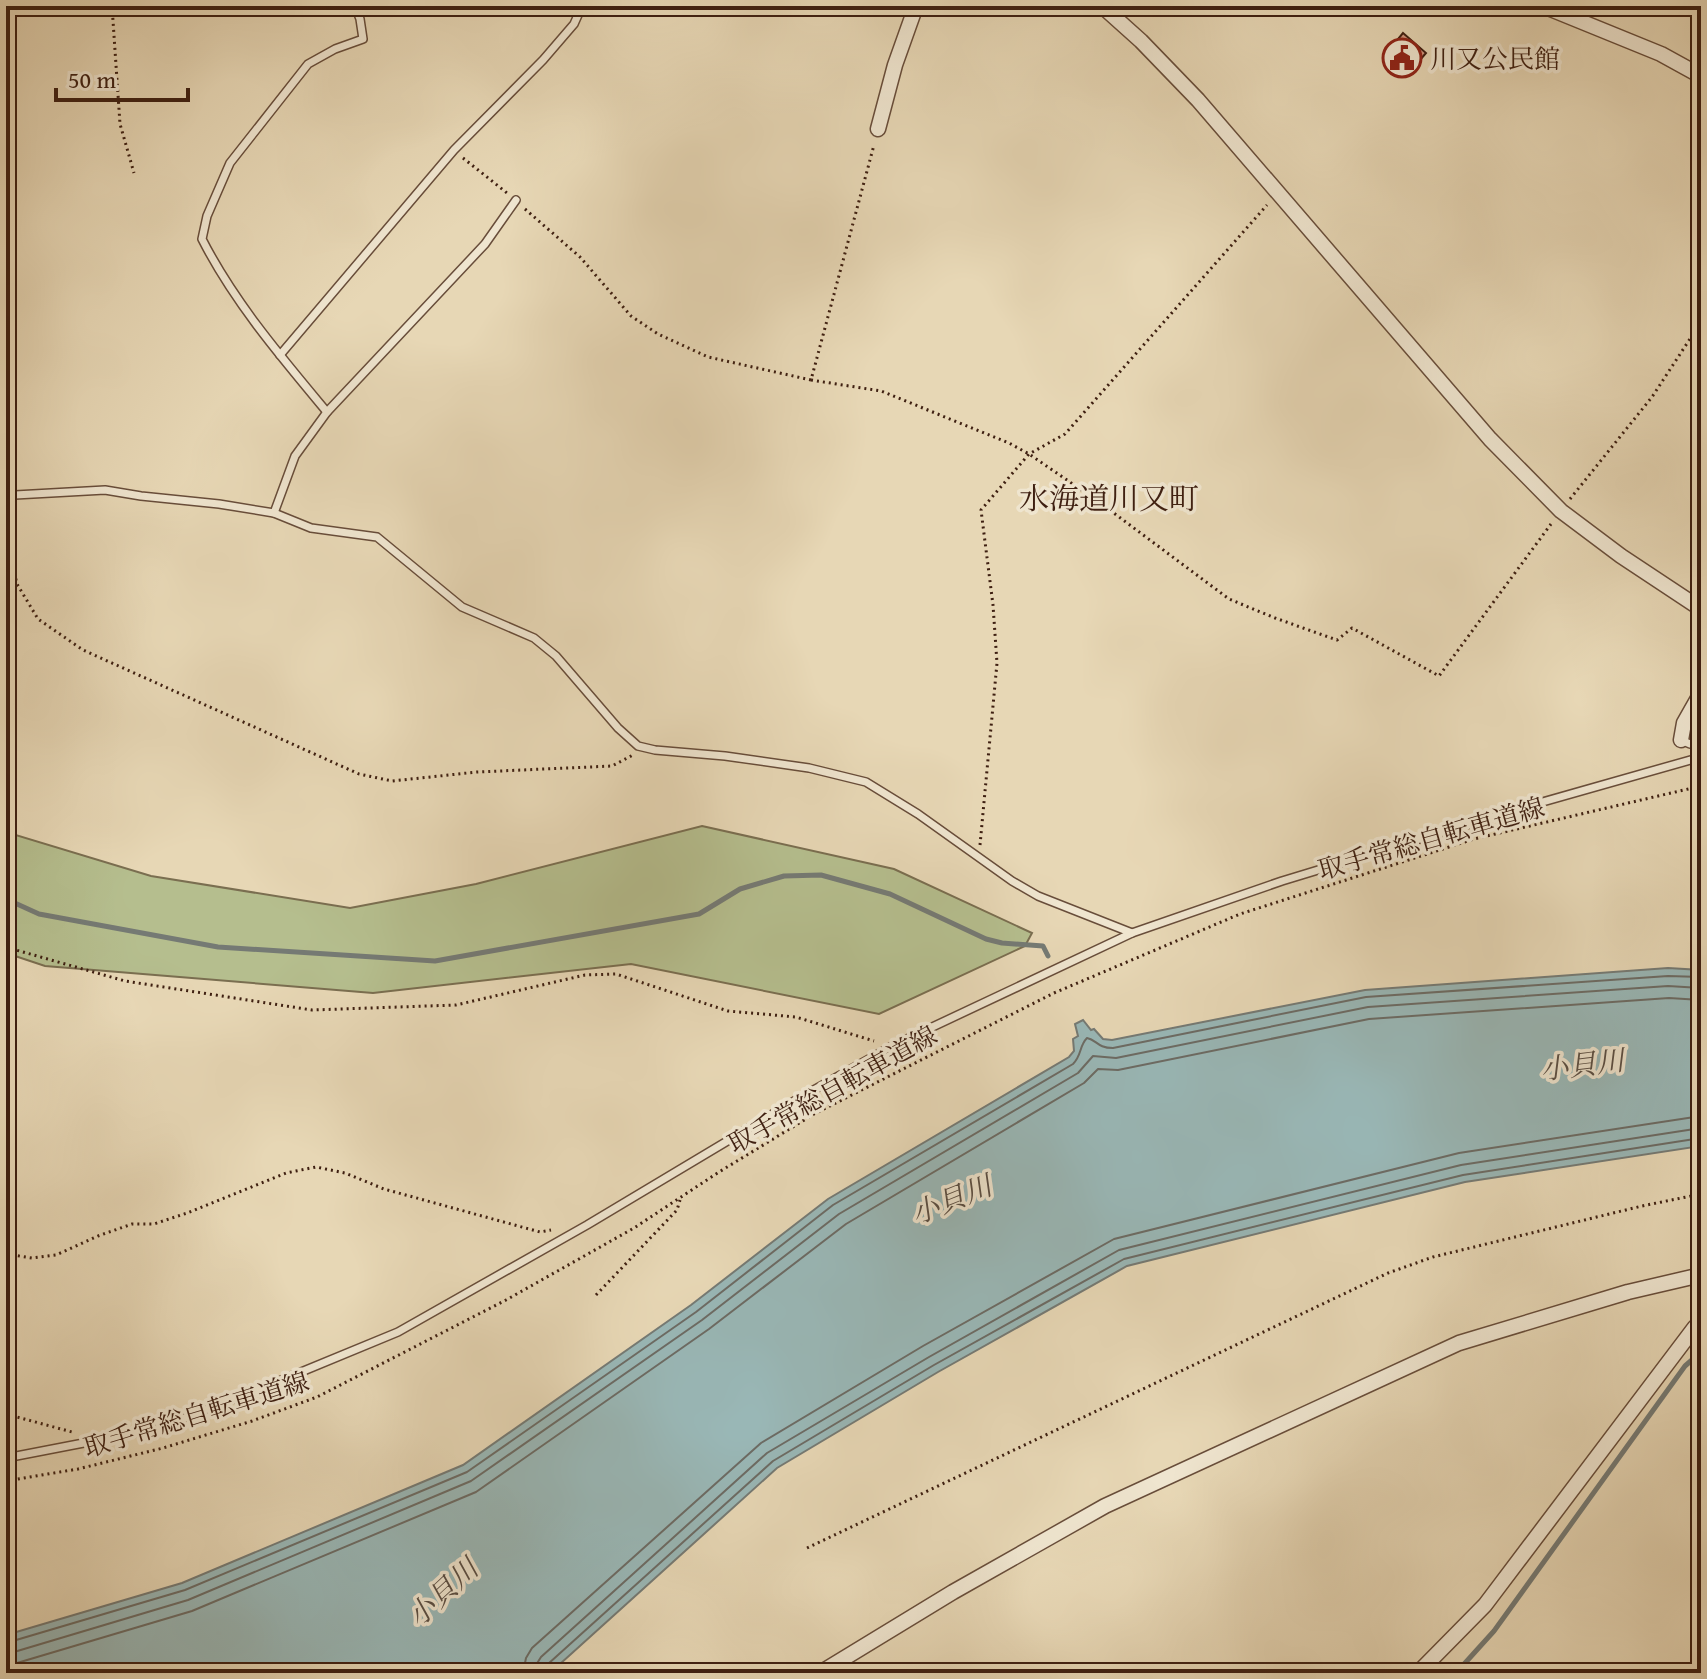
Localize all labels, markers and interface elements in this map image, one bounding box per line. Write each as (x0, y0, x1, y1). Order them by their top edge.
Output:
public building icon: 川又公民館 (1381, 37, 1423, 79)
place label: 川又公民館 (1430, 39, 1560, 78)
scale bar (56, 52, 188, 102)
text: 50 m (68, 62, 116, 97)
district label: 水海道川又町 (1019, 476, 1199, 520)
street label: 取手常総自転車道線 (1313, 787, 1549, 889)
street label: 取手常総自転車道線 (720, 1015, 944, 1163)
water label: 小貝川 (1538, 1038, 1629, 1089)
water label: 小貝川 (904, 1163, 1000, 1234)
street label: 取手常総自転車道線 (78, 1361, 314, 1467)
water label: 小貝川 (397, 1546, 489, 1636)

